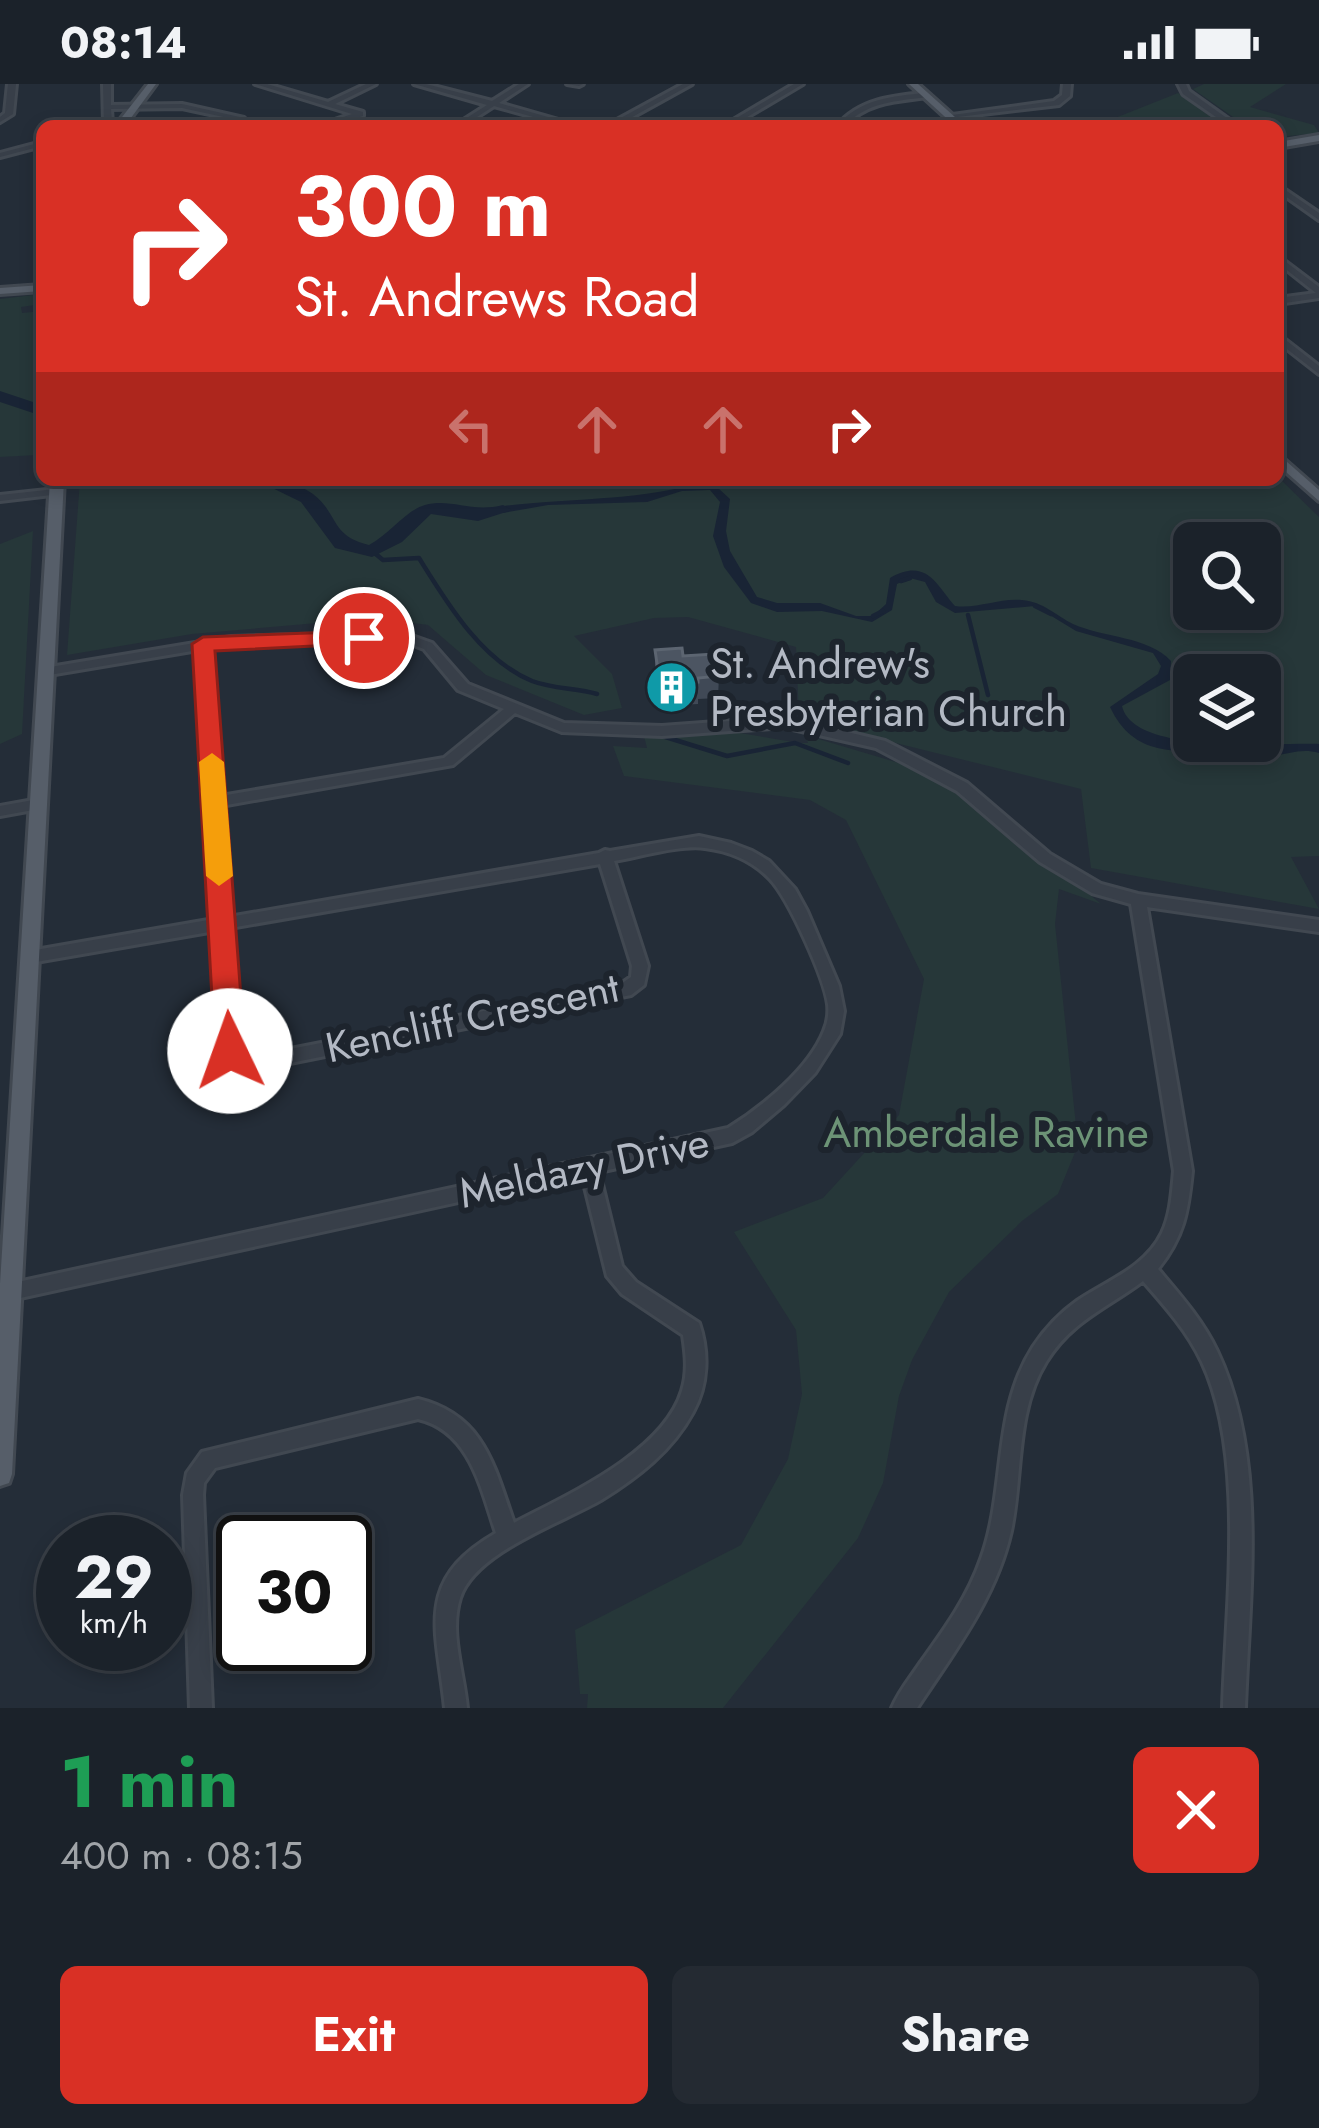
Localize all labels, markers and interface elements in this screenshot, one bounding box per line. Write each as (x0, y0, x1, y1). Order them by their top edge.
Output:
text: 08:14 (60, 10, 187, 75)
text: 300 m (294, 146, 551, 268)
icon: right (96, 168, 252, 324)
text: St. Andrews Road (294, 258, 700, 336)
icon: left (438, 396, 504, 462)
icon: ahead (564, 396, 630, 462)
icon: ahead (690, 396, 756, 462)
icon: right (816, 396, 882, 462)
map controls (1173, 522, 1281, 762)
button: search (1173, 522, 1281, 630)
pin (313, 587, 415, 689)
icon: arrive (331, 605, 397, 671)
place label: St. Andrew's Presbyterian Church (710, 633, 1067, 742)
button: layers (1173, 654, 1281, 762)
building icon: St. Andrew's Presbyterian Church (643, 659, 699, 715)
street label: Kencliff Crescent (320, 957, 624, 1078)
position arrow (167, 988, 293, 1114)
park label: Amberdale Ravine (823, 1102, 1149, 1163)
street label: Meldazy Drive (454, 1111, 715, 1224)
speed limit sign: 30 (216, 1515, 372, 1671)
text: 29 (74, 1534, 154, 1621)
text: km/h (80, 1601, 148, 1644)
text: 1 min (60, 1730, 239, 1834)
button: close (1133, 1747, 1259, 1873)
text: 400 m · 08:15 (60, 1827, 303, 1884)
button: Exit (60, 1966, 648, 2104)
button: Share (672, 1966, 1259, 2104)

